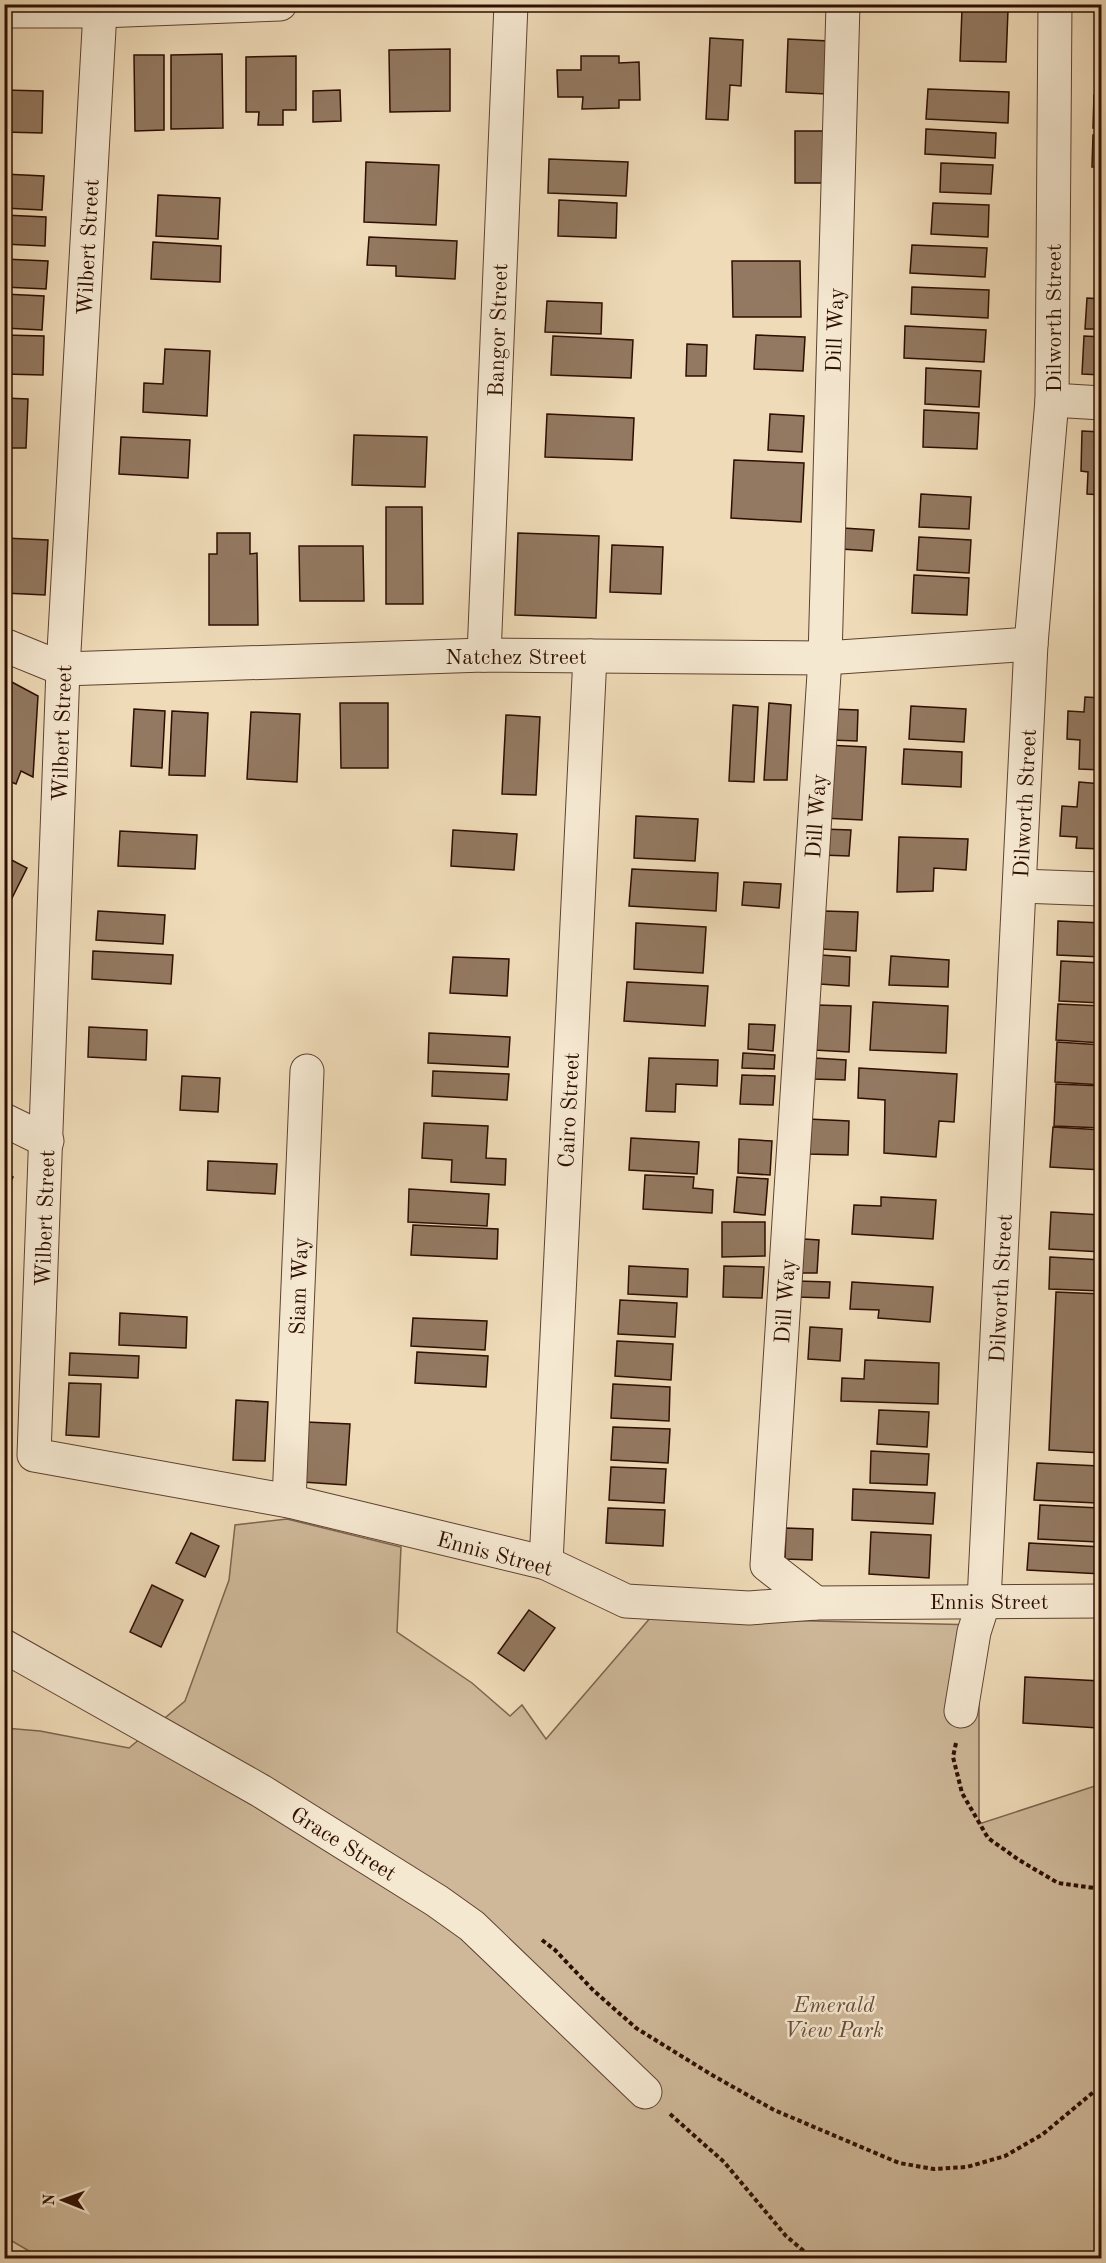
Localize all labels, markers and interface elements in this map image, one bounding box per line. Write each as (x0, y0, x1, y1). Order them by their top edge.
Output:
street label: Wilbert Street (74, 178, 104, 316)
street label: Dilworth Street (1044, 243, 1066, 393)
street label: Bangor Street (486, 263, 512, 398)
street label: Dill Way (824, 287, 848, 373)
street label: Natchez Street (445, 647, 587, 669)
street label: Wilbert Street (50, 664, 76, 802)
street label: Dilworth Street (1011, 728, 1041, 878)
street label: Dill Way (803, 773, 831, 859)
street label: Cairo Street (556, 1052, 584, 1169)
street label: Wilbert Street (33, 1149, 59, 1287)
street label: Dilworth Street (987, 1213, 1017, 1363)
street label: Siam Way (287, 1236, 313, 1335)
street label: Dill Way (772, 1258, 800, 1344)
street label: Ennis Street (434, 1529, 555, 1581)
street label: Ennis Street (930, 1592, 1048, 1614)
street label: Grace Street (286, 1804, 400, 1886)
park label: Emerald View Park (784, 1995, 884, 2042)
north arrow (33, 2170, 93, 2230)
text: N (42, 2193, 58, 2206)

